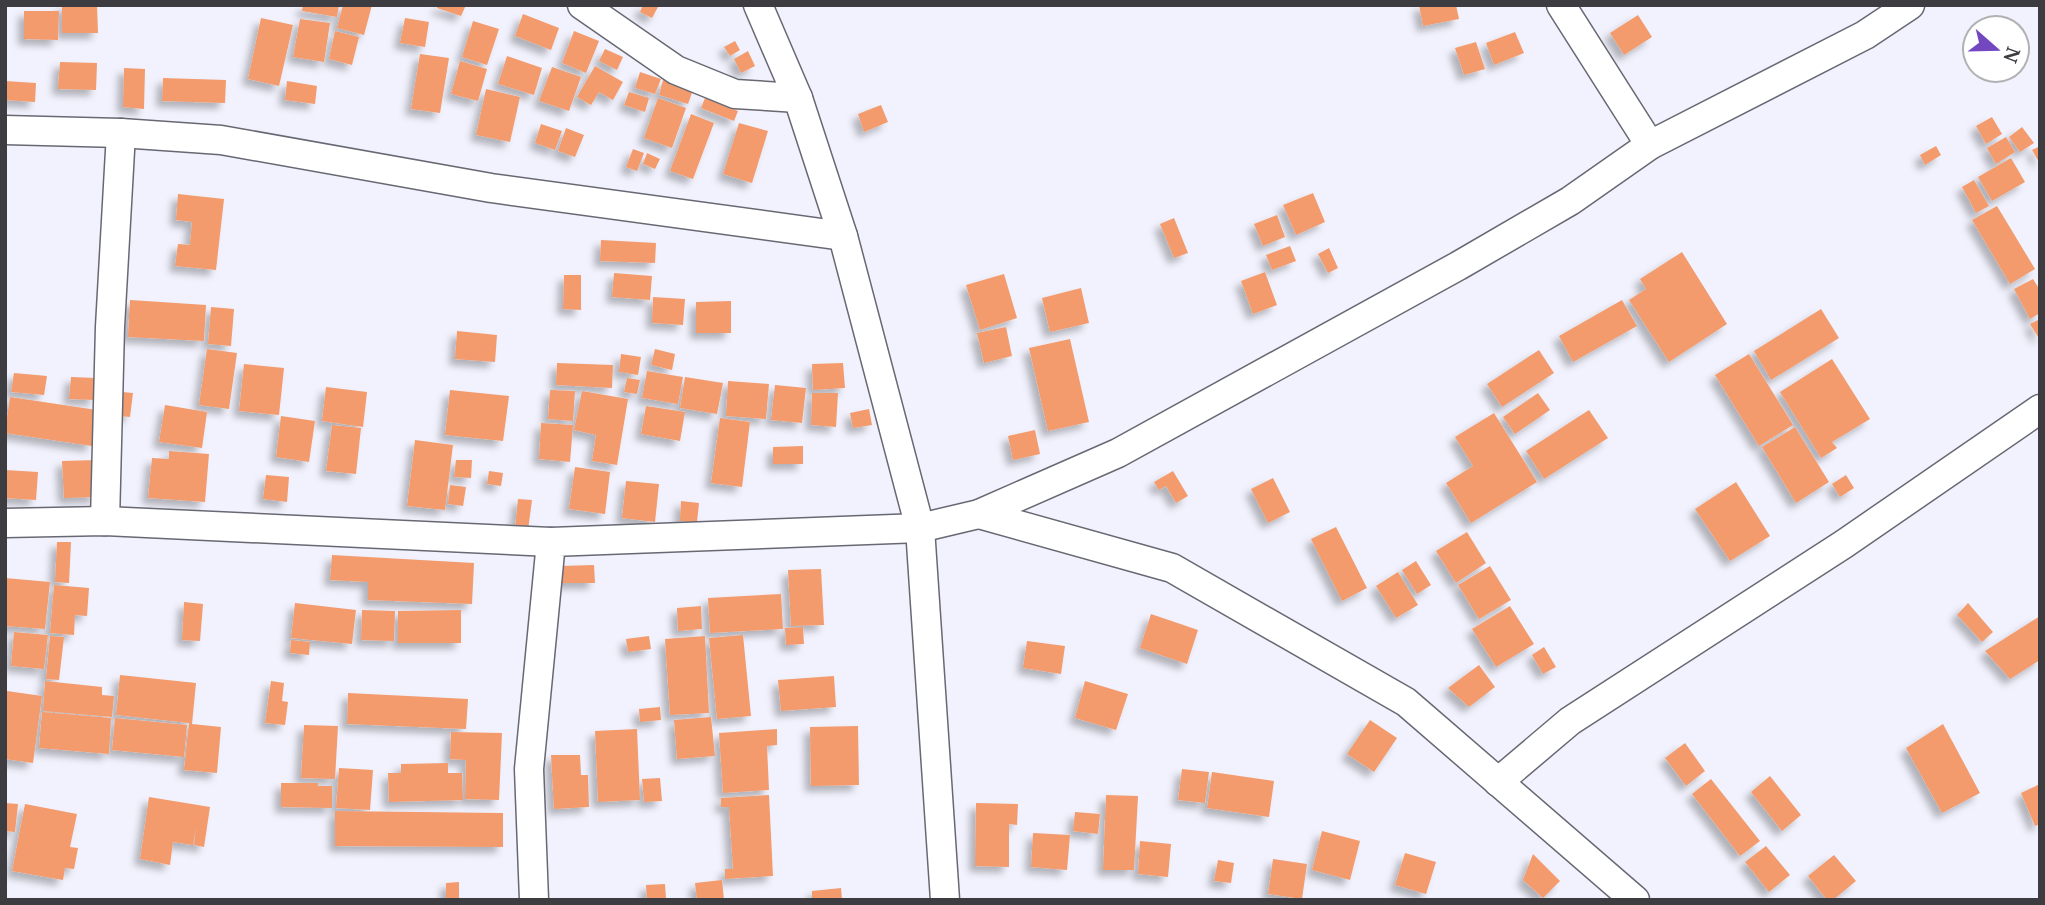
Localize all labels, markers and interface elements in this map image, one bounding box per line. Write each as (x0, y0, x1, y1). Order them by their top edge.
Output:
north arrow (1961, 14, 2031, 84)
text: N (1997, 43, 2027, 66)

